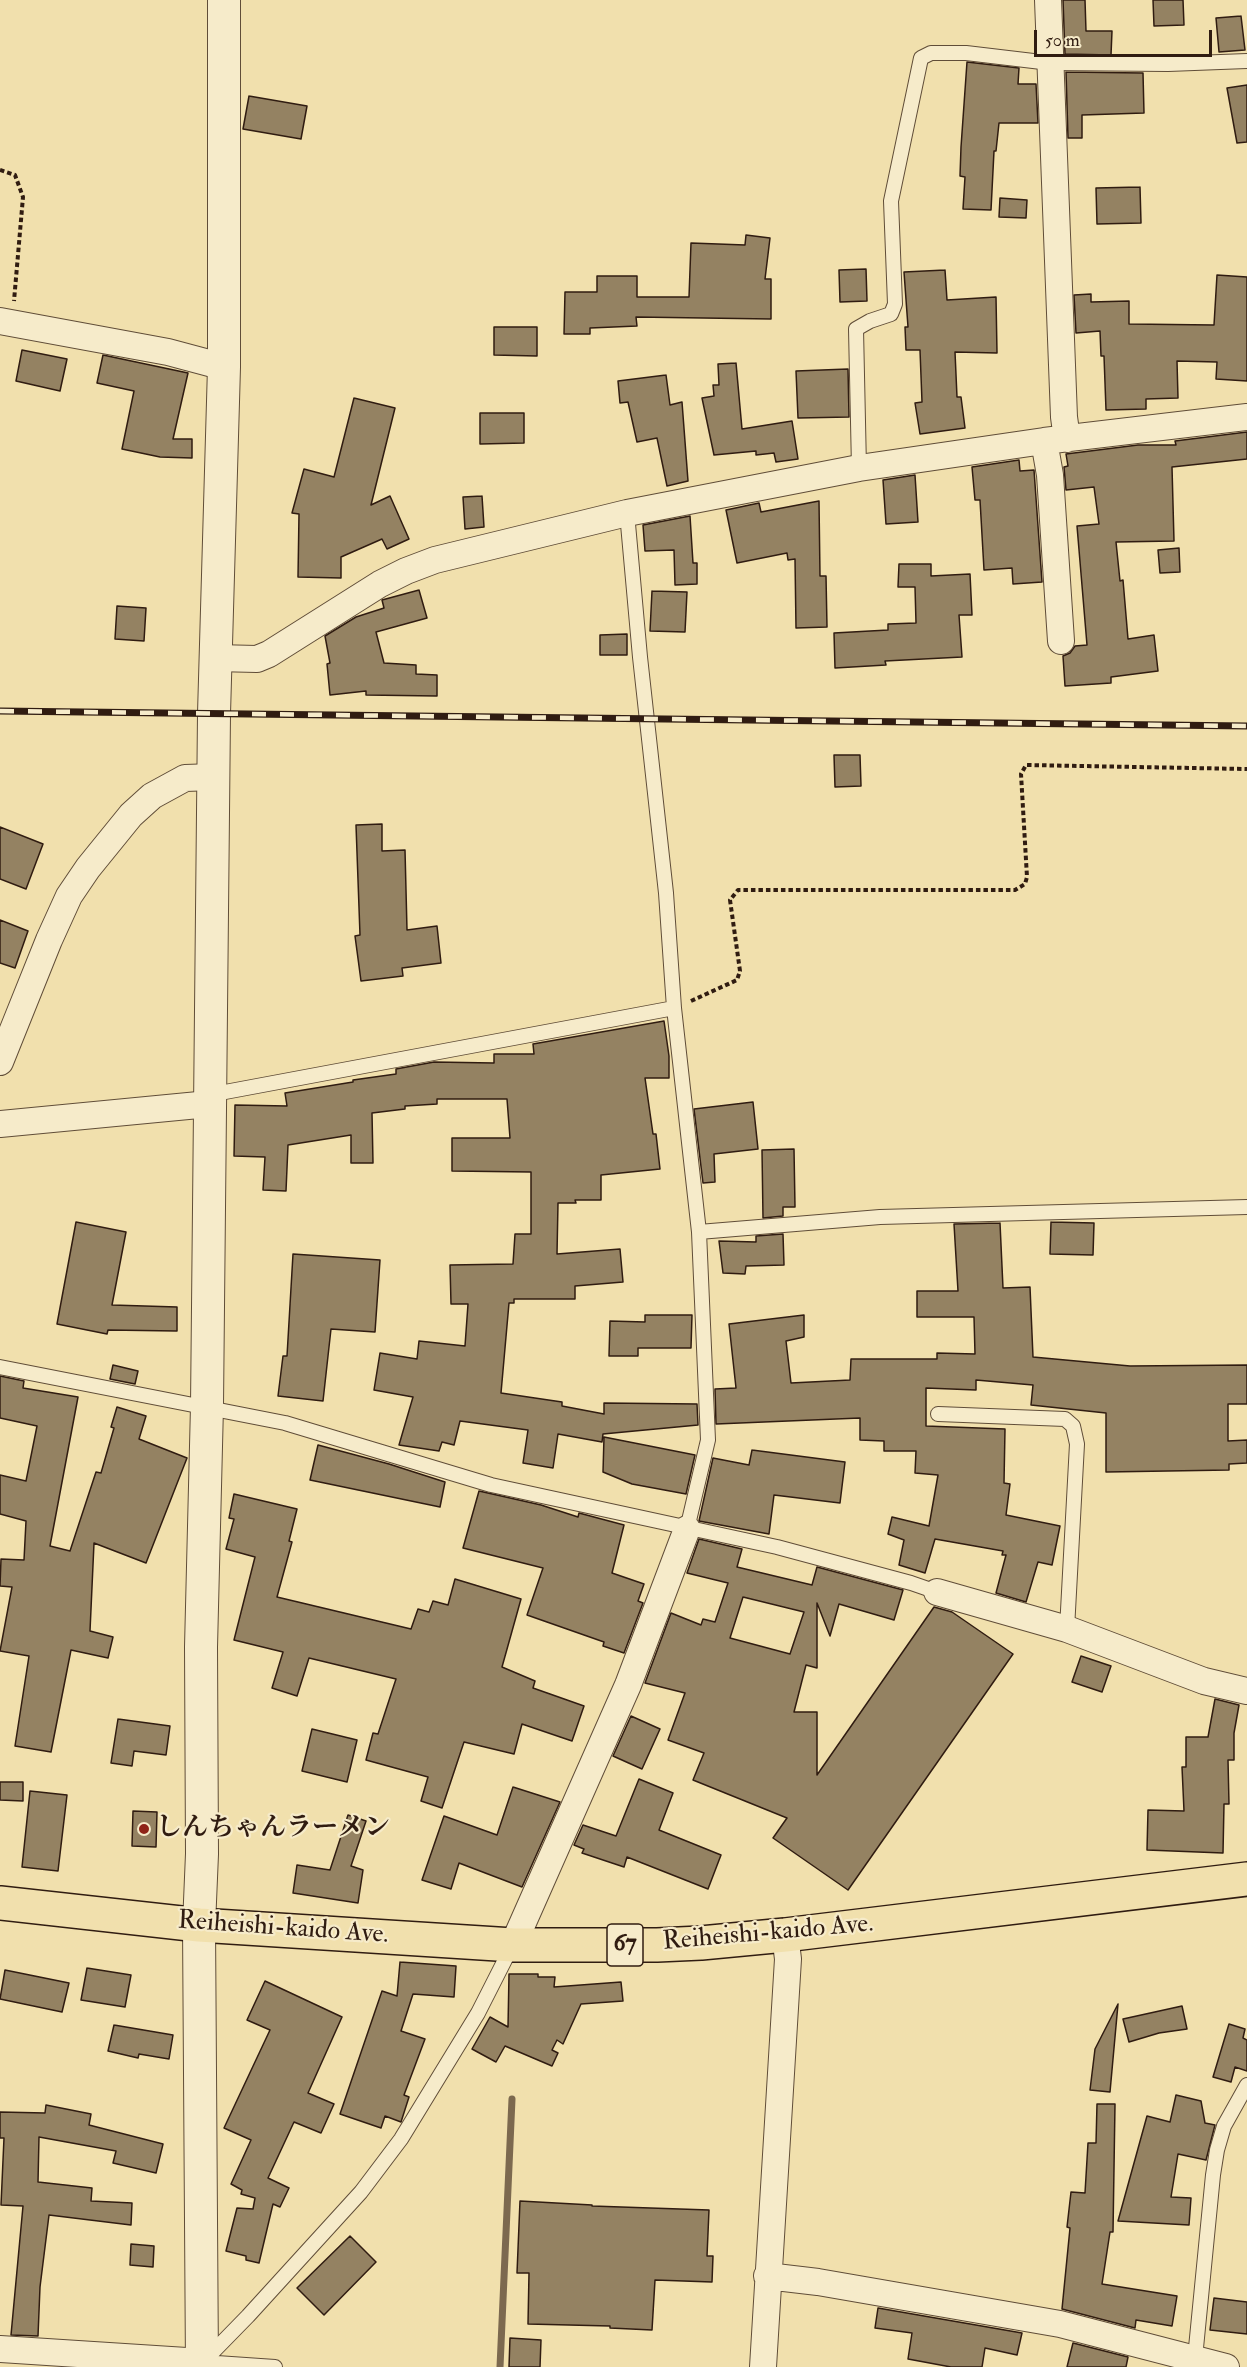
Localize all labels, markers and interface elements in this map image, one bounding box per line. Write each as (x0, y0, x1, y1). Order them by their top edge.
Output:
scale bar (1037, 18, 1216, 56)
text: 50 m (1045, 29, 1080, 52)
place label: しんちゃんラーメン (156, 1813, 390, 1845)
marker: しんちゃんラーメン (137, 1822, 151, 1836)
street label: Reiheishi-kaido Ave. (177, 1906, 389, 1952)
street label: Reiheishi-kaido Ave. (661, 1909, 875, 1959)
road number: 67 (607, 1924, 643, 1966)

